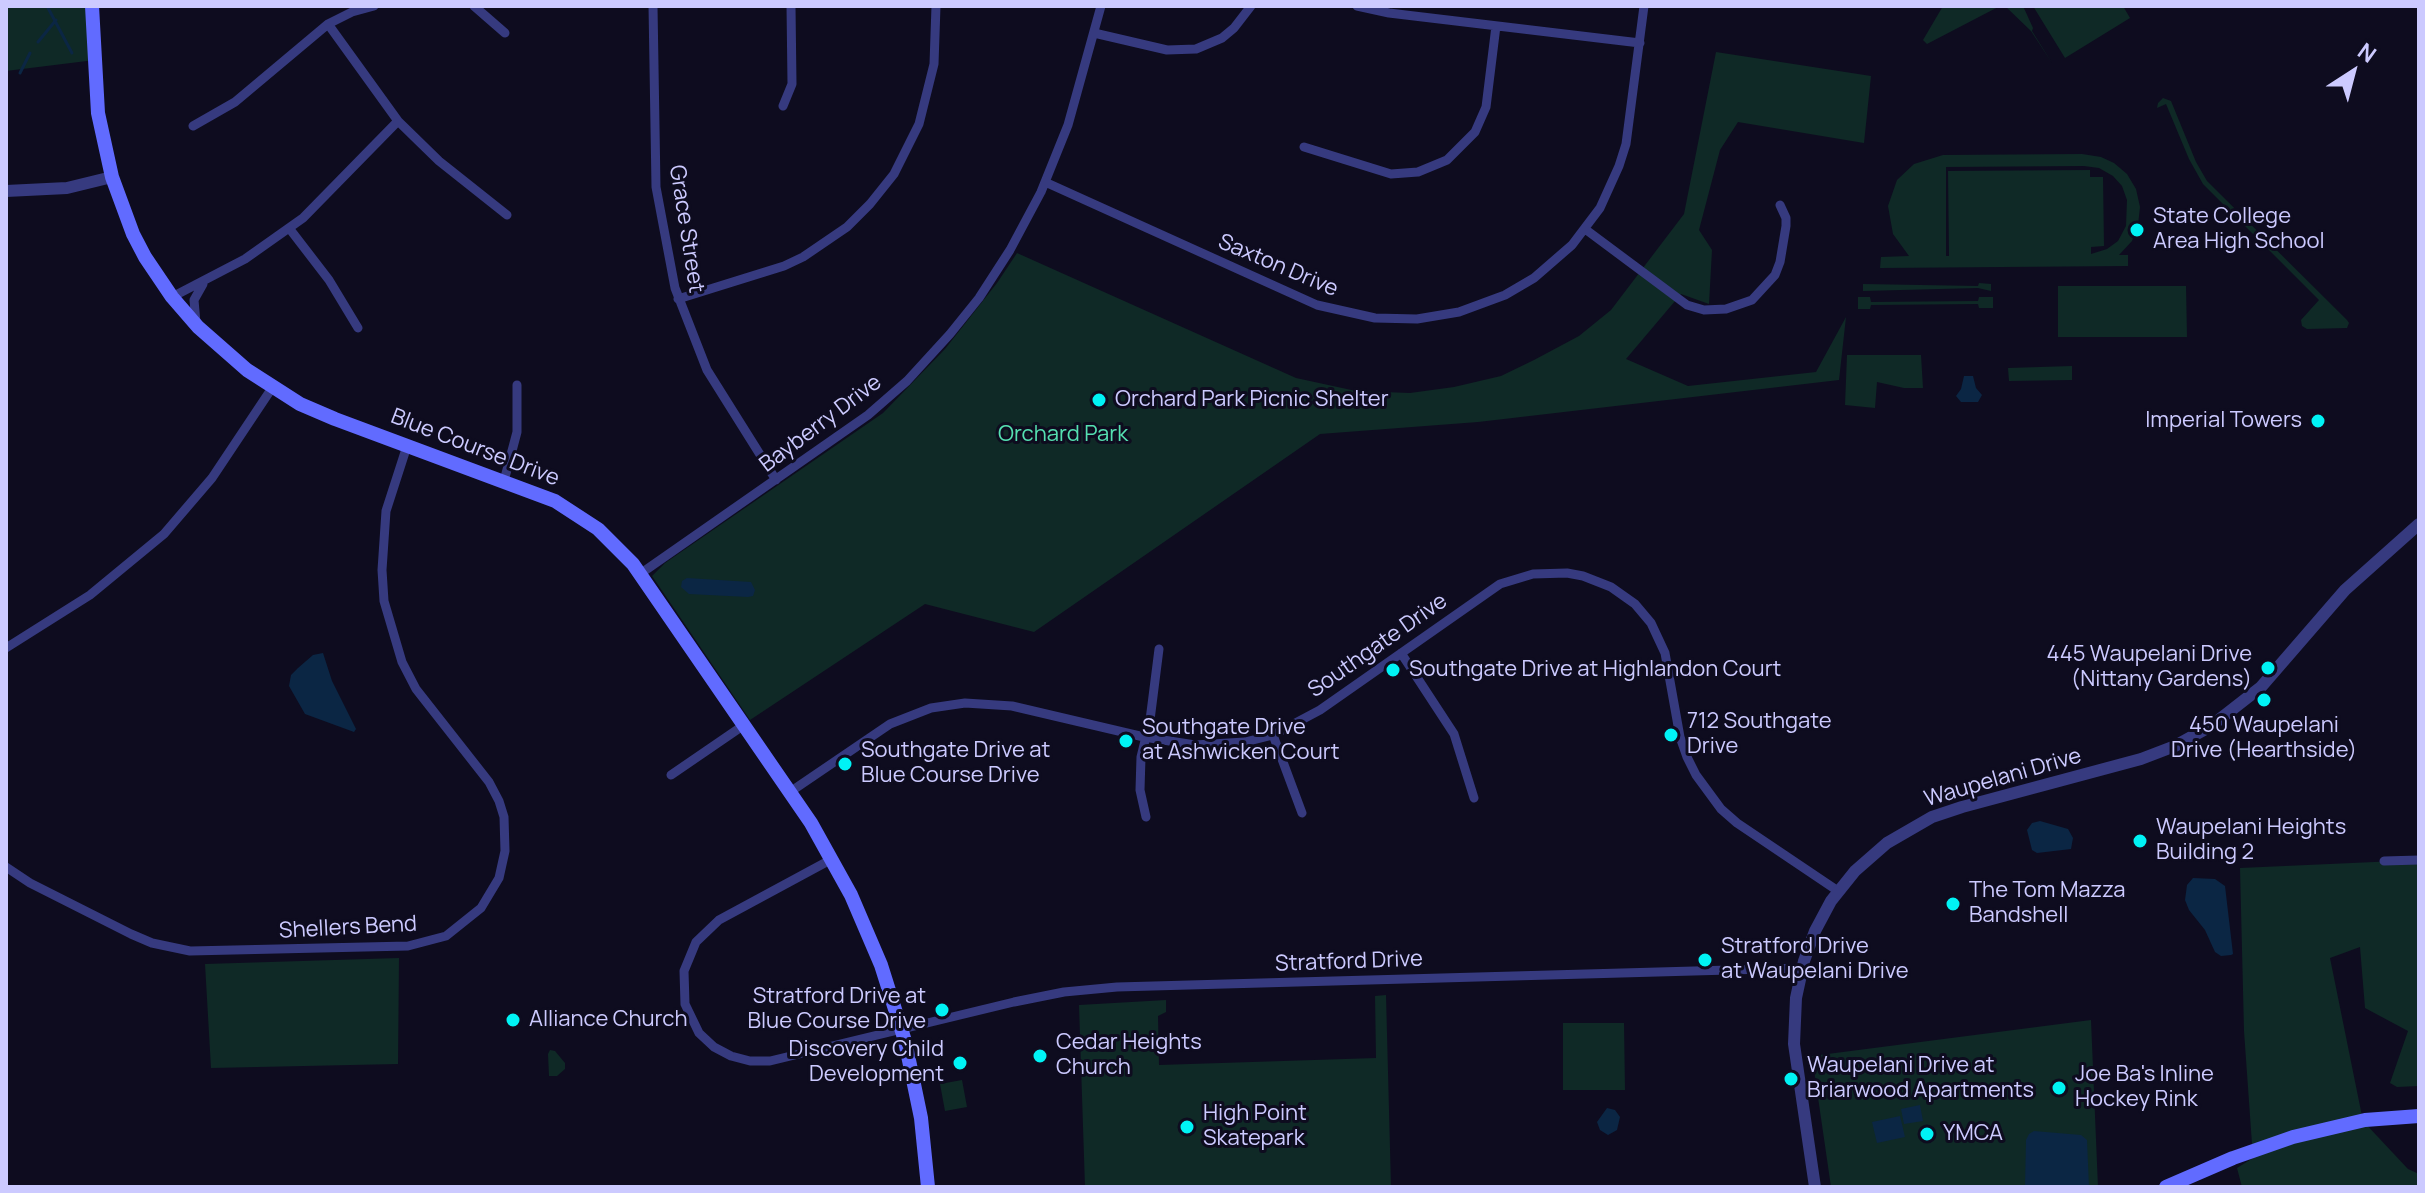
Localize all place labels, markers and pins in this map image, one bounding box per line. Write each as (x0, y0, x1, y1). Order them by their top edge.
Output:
place label: State College Area High School (2153, 204, 2325, 256)
marker: State College Area High School (2128, 221, 2146, 239)
place label: Orchard Park Picnic Shelter (1115, 387, 1389, 413)
marker: Orchard Park Picnic Shelter (1090, 391, 1108, 409)
place label: Imperial Towers (2145, 408, 2302, 434)
marker: Imperial Towers (2309, 412, 2327, 430)
place label: 445 Waupelani Drive (Nittany Gardens) (2047, 642, 2252, 694)
place label: Southgate Drive at Highlandon Court (1409, 657, 1781, 683)
marker: 445 Waupelani Drive (Nittany Gardens) (2259, 659, 2277, 677)
marker: Southgate Drive at Highlandon Court (1384, 661, 1402, 679)
marker: 450 Waupelani Drive (Hearthside) (2255, 691, 2273, 709)
place label: 712 Southgate Drive (1687, 709, 1832, 760)
place label: 450 Waupelani Drive (Hearthside) (2171, 713, 2357, 764)
place label: Southgate Drive at Ashwicken Court (1142, 715, 1339, 766)
marker: 712 Southgate Drive (1662, 726, 1680, 744)
marker: Southgate Drive at Ashwicken Court (1117, 732, 1135, 750)
place label: Southgate Drive at Blue Course Drive (861, 738, 1050, 790)
marker: Southgate Drive at Blue Course Drive (836, 755, 854, 773)
place label: Waupelani Heights Building 2 (2156, 815, 2346, 866)
marker: Waupelani Heights Building 2 (2131, 832, 2149, 850)
place label: The Tom Mazza Bandshell (1969, 878, 2125, 930)
marker: The Tom Mazza Bandshell (1944, 895, 1962, 913)
place label: Stratford Drive at Waupelani Drive (1721, 934, 1909, 986)
marker: Stratford Drive at Waupelani Drive (1696, 951, 1714, 969)
place label: Stratford Drive at Blue Course Drive (747, 984, 926, 1036)
marker: Stratford Drive at Blue Course Drive (933, 1001, 951, 1019)
place label: Alliance Church (529, 1007, 688, 1033)
marker: Alliance Church (504, 1011, 522, 1029)
place label: Cedar Heights Church (1056, 1030, 1202, 1082)
place label: Discovery Child Development (789, 1037, 944, 1088)
marker: Cedar Heights Church (1031, 1047, 1049, 1065)
place label: Waupelani Drive at Briarwood Apartments (1807, 1053, 2034, 1104)
marker: Discovery Child Development (951, 1054, 969, 1072)
place label: Joe Ba's Inline Hockey Rink (2075, 1062, 2214, 1114)
marker: Waupelani Drive at Briarwood Apartments (1782, 1070, 1800, 1088)
marker: Joe Ba's Inline Hockey Rink (2050, 1079, 2068, 1097)
place label: High Point Skatepark (1203, 1101, 1307, 1152)
marker: High Point Skatepark (1178, 1118, 1196, 1136)
place label: YMCA (1943, 1121, 2003, 1147)
marker: YMCA (1918, 1125, 1936, 1143)

